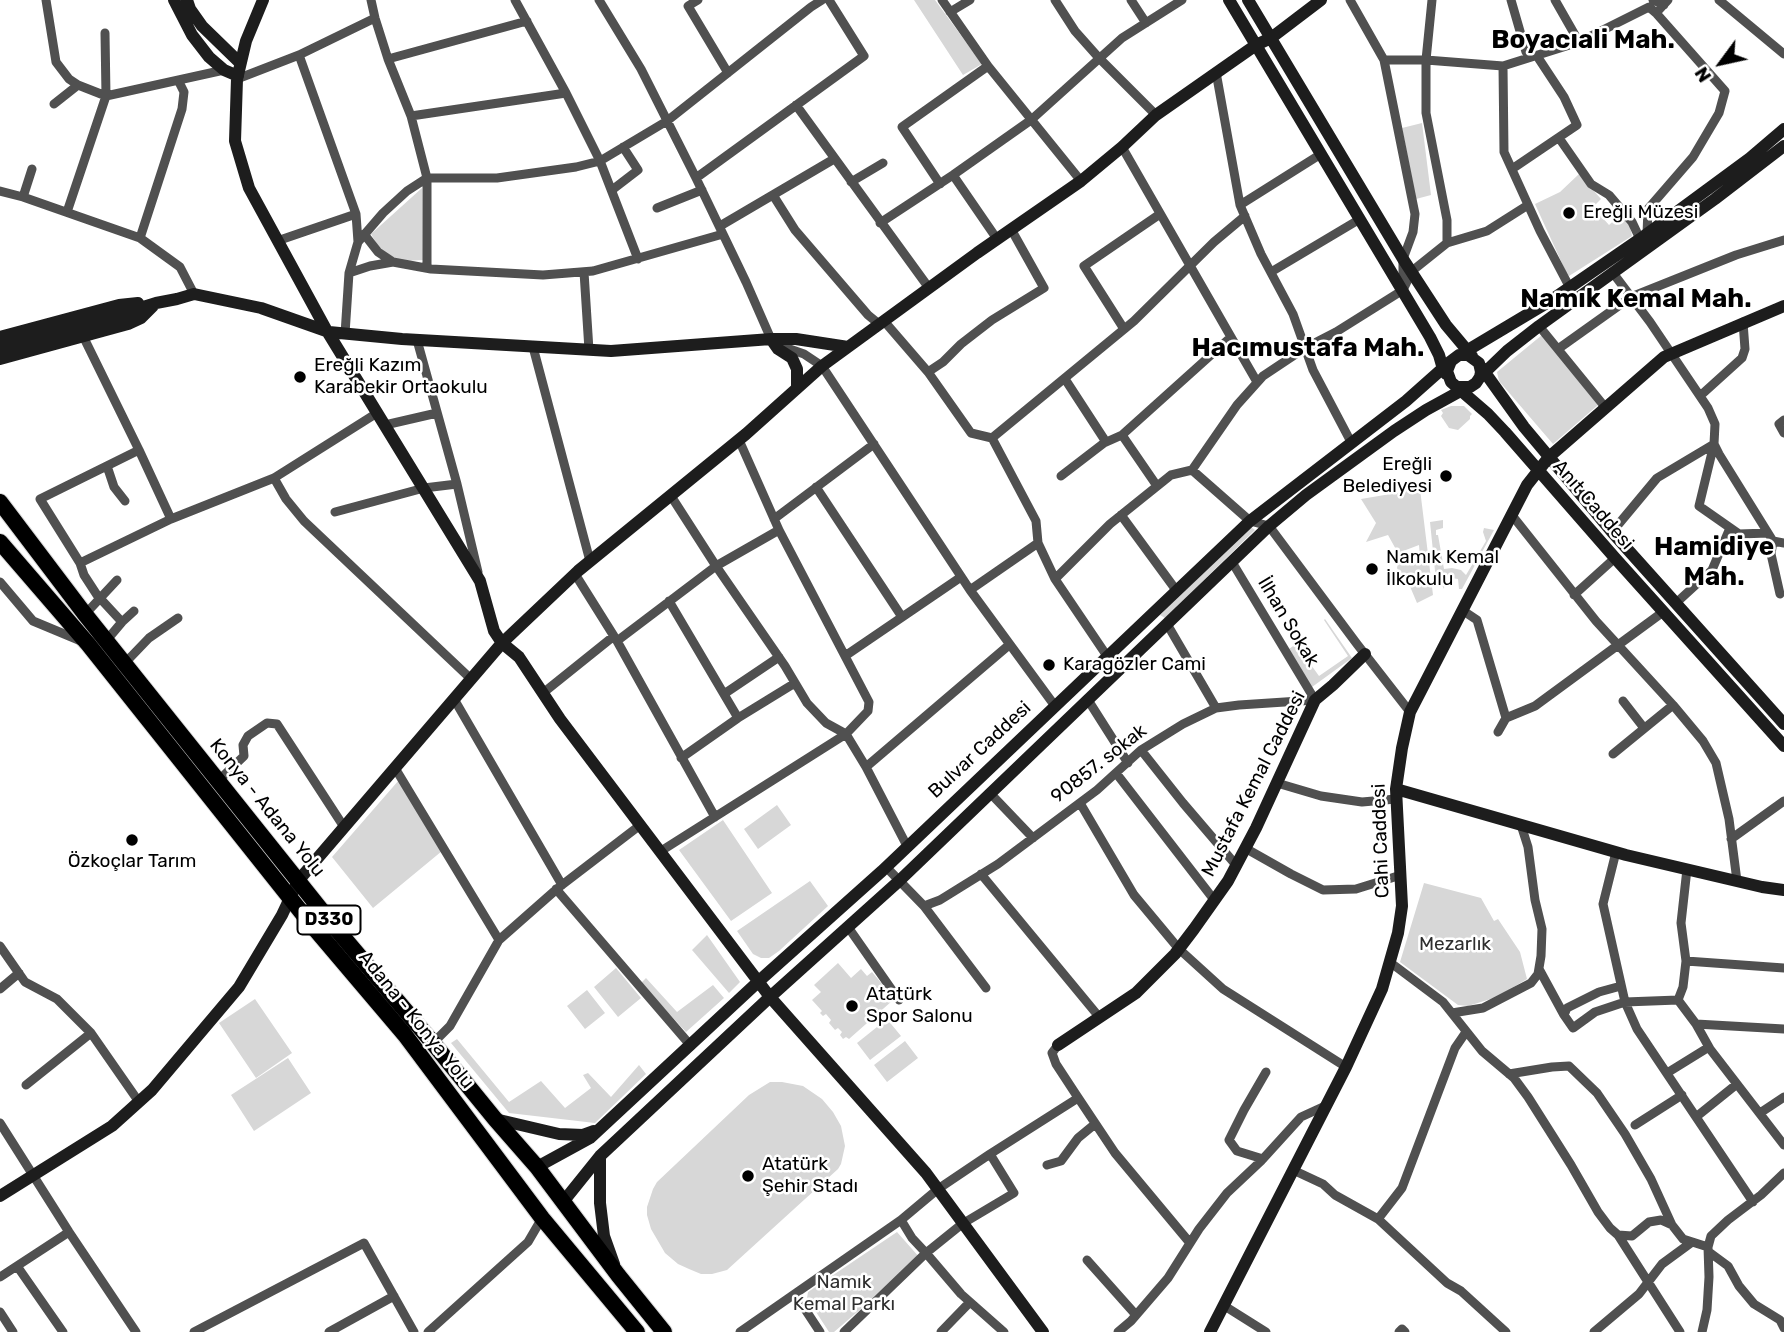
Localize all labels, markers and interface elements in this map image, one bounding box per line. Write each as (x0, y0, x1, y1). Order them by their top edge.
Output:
district label: Boyacıali Mah. (1491, 24, 1675, 56)
north arrow (1686, 28, 1756, 98)
text: N (1690, 63, 1716, 87)
place label: Ereğli Müzesi (1583, 202, 1698, 224)
marker: Ereğli Müzesi (1561, 205, 1577, 221)
district label: Namık Kemal Mah. (1520, 283, 1752, 315)
district label: Hacımustafa Mah. (1192, 332, 1424, 364)
place label: Ereğli Kazım Karabekir Ortaokulu (314, 355, 488, 399)
marker: Ereğli Kazım Karabekir Ortaokulu (292, 369, 308, 385)
place label: Ereğli Belediyesi (1342, 454, 1432, 498)
street label: Anıt Caddesi (1548, 455, 1638, 555)
marker: Ereğli Belediyesi (1438, 468, 1454, 484)
district label: Hamidiye Mah. (1654, 531, 1774, 592)
place label: Namık Kemal İlkokulu (1386, 547, 1499, 591)
marker: Namık Kemal İlkokulu (1364, 561, 1380, 577)
street label: İlhan Sokak (1252, 573, 1324, 671)
place label: Karagözler Cami (1063, 654, 1206, 676)
marker: Karagözler Cami (1041, 657, 1057, 673)
street label: Mustafa Kemal Caddesi (1197, 687, 1311, 881)
street label: Bulvar Caddesi (924, 697, 1036, 803)
street label: 90857. sokak (1047, 720, 1151, 808)
street label: Konya - Adana Yolu (204, 734, 330, 882)
street label: Cahi Caddesi (1368, 783, 1394, 899)
marker: Özkoçlar Tarım (124, 832, 140, 848)
place label: Özkoçlar Tarım (68, 851, 196, 873)
road number: D330 (298, 905, 360, 934)
park label: Mezarlık (1419, 934, 1491, 956)
street label: Adana - Konya Yolu (353, 946, 479, 1094)
place label: Atatürk Spor Salonu (866, 984, 973, 1028)
marker: Atatürk Spor Salonu (844, 998, 860, 1014)
place label: Atatürk Şehir Stadı (762, 1154, 858, 1198)
marker: Atatürk Şehir Stadı (740, 1168, 756, 1184)
park label: Namık Kemal Parkı (793, 1272, 895, 1316)

